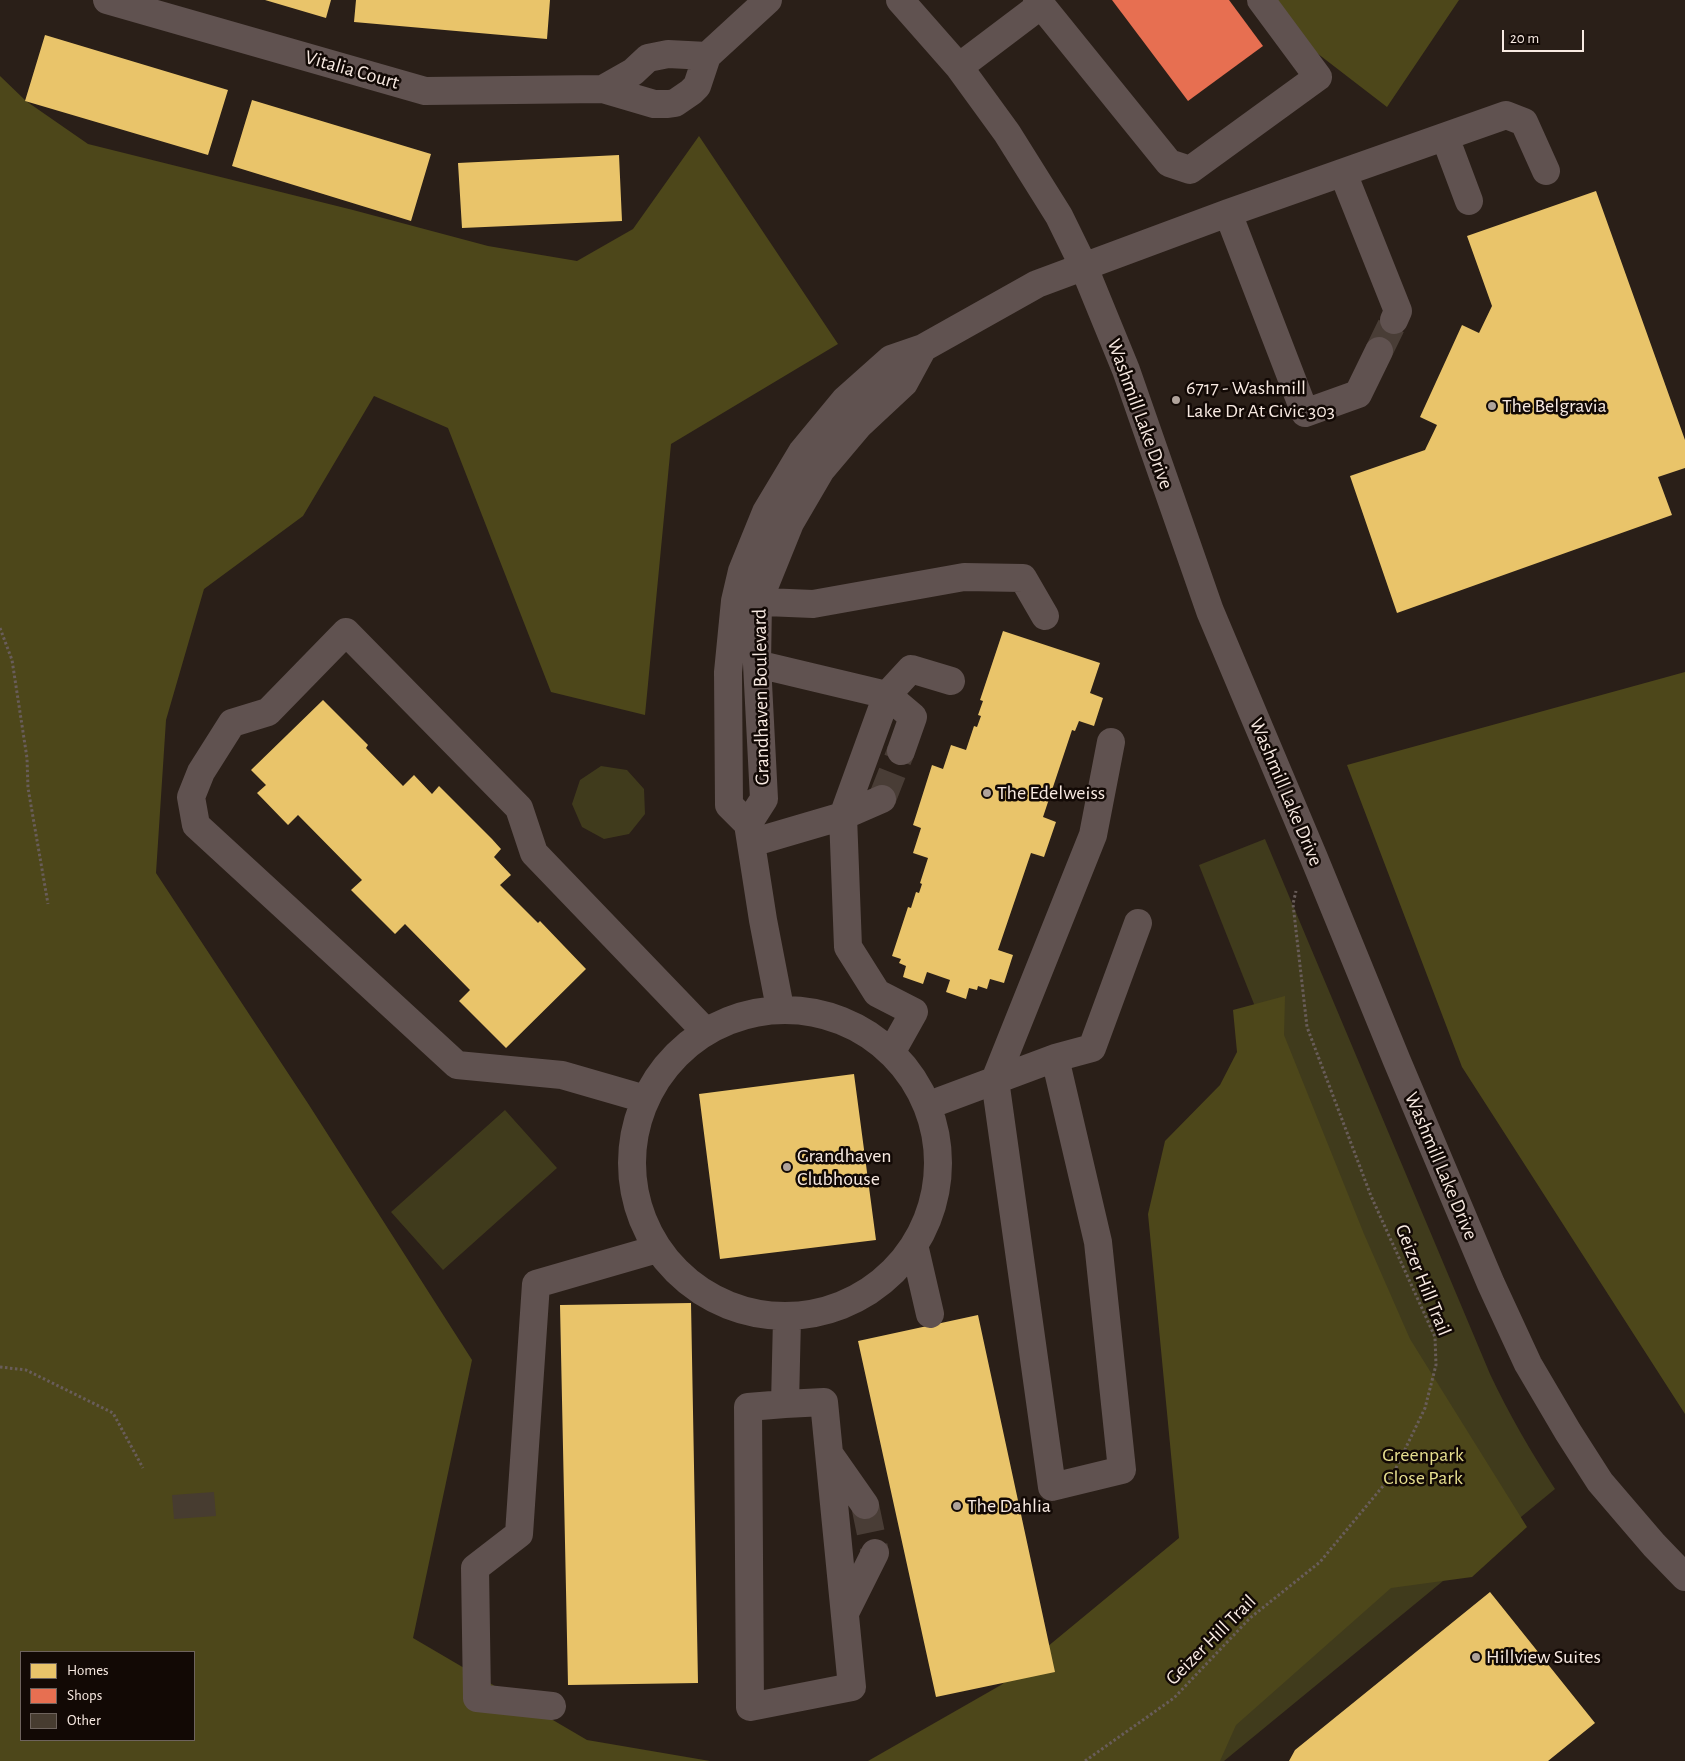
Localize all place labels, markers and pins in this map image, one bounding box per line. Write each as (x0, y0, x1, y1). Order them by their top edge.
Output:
place label: 6717 - Washmill Lake Dr At Civic 303 (1186, 376, 1335, 423)
marker: 6717 - Washmill Lake Dr At Civic 303 (1170, 394, 1182, 406)
place label: The Belgravia (1502, 394, 1607, 418)
marker: The Belgravia (1486, 400, 1498, 412)
place label: The Edelweiss (997, 781, 1105, 805)
marker: The Edelweiss (981, 787, 993, 799)
place label: Grandhaven Clubhouse (797, 1144, 892, 1191)
marker: Grandhaven Clubhouse (781, 1161, 793, 1173)
place label: The Dahlia (967, 1494, 1051, 1518)
marker: The Dahlia (951, 1500, 963, 1512)
place label: Hillview Suites (1486, 1645, 1601, 1669)
marker: Hillview Suites (1470, 1651, 1482, 1663)

